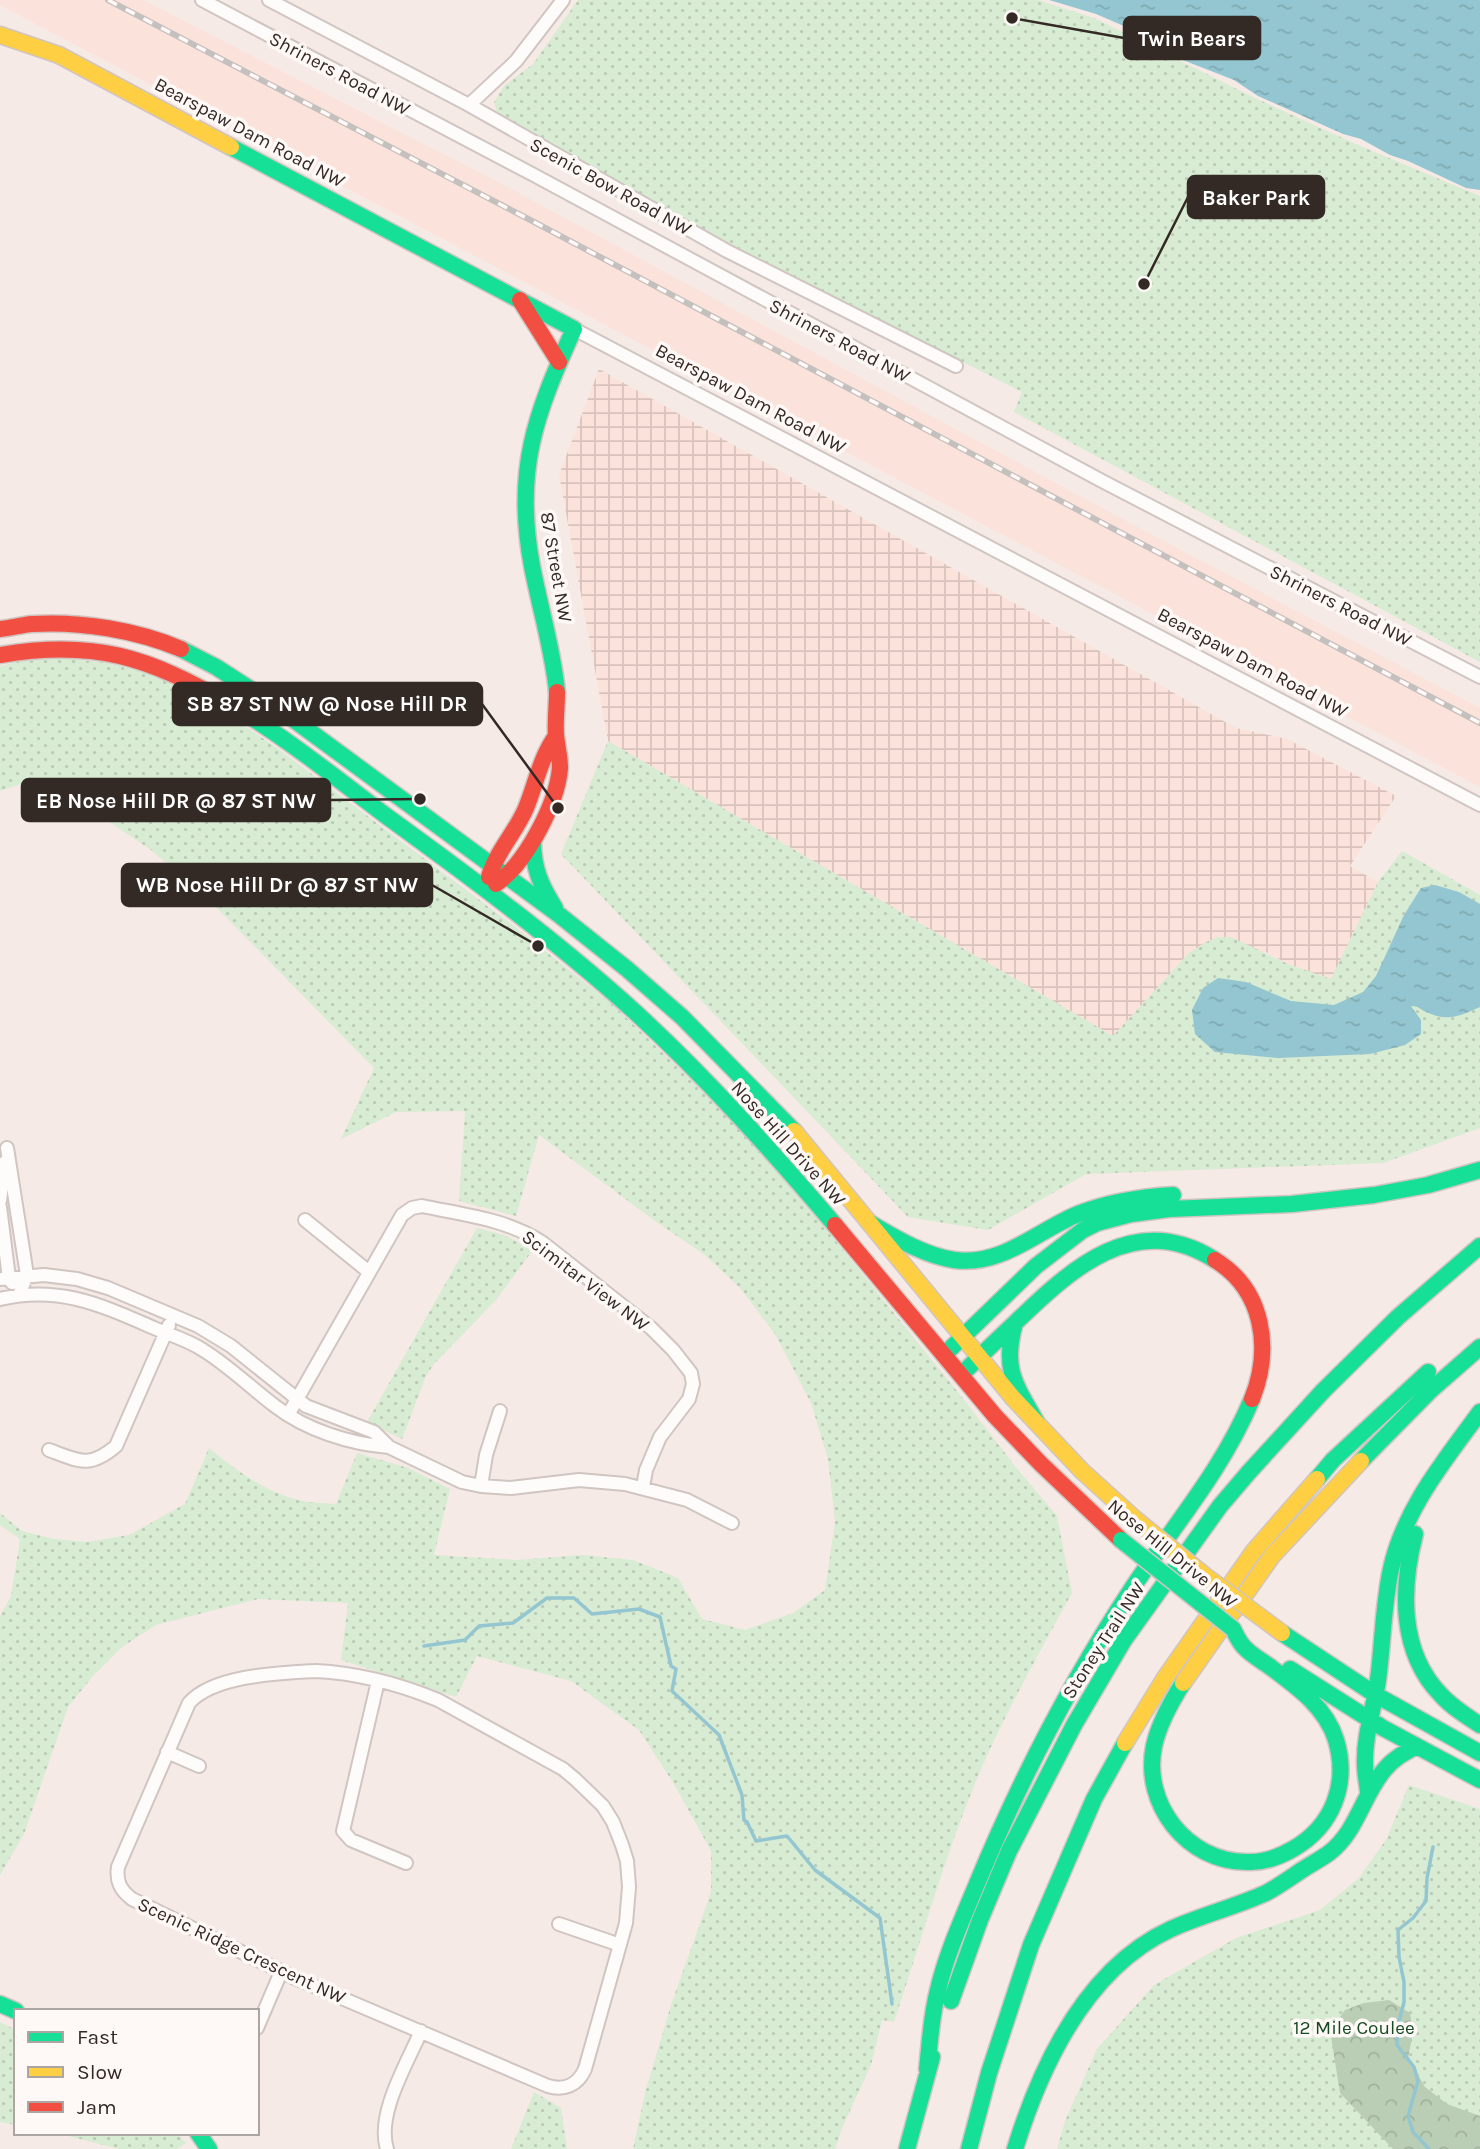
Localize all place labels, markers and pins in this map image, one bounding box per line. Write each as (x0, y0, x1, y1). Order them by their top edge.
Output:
callout: Twin Bears (1124, 17, 1260, 59)
callout: Baker Park (1188, 176, 1324, 218)
callout: SB 87 ST NW @ Nose Hill DR (173, 683, 482, 725)
callout: EB Nose Hill DR @ 87 ST NW (22, 779, 330, 821)
callout: WB Nose Hill Dr @ 87 ST NW (122, 864, 432, 906)

